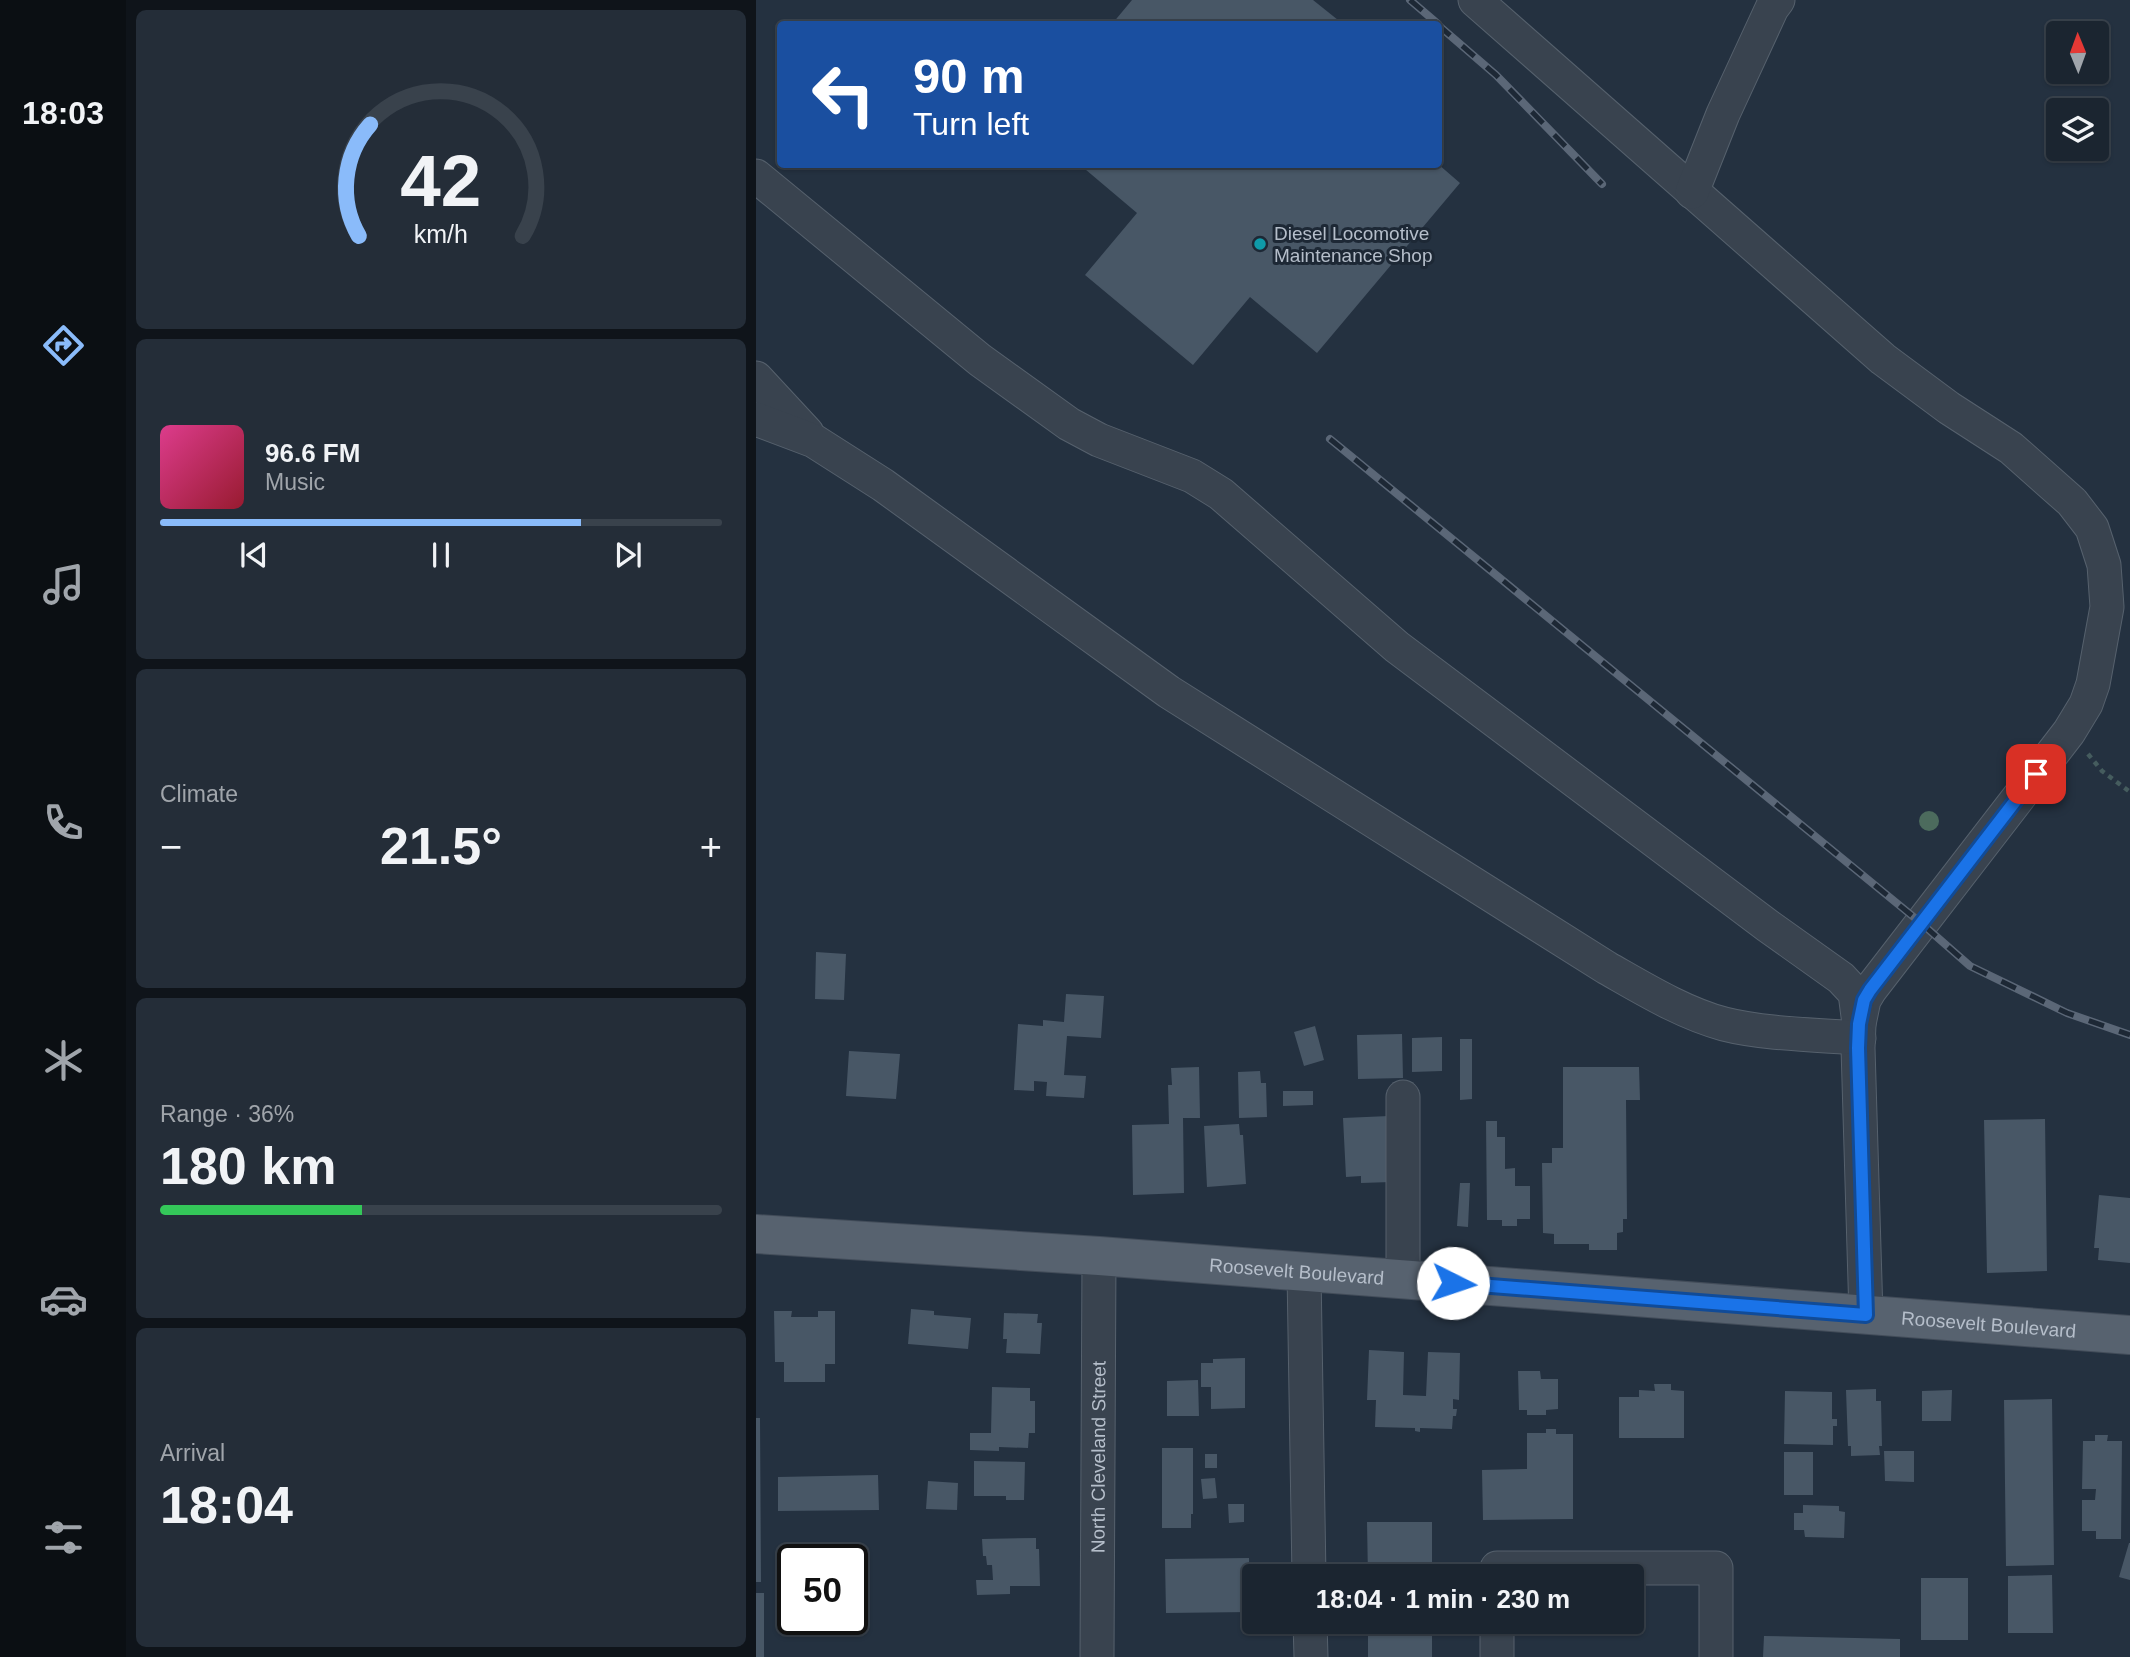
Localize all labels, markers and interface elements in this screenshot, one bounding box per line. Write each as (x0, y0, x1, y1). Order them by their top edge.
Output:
north arrow (2046, 21, 2109, 84)
map controls (2046, 21, 2109, 161)
icon: left (798, 49, 889, 140)
text: 90 m (913, 49, 1025, 103)
text: 18:03 (22, 95, 104, 131)
button: layers (2046, 98, 2109, 161)
text: Turn left (913, 106, 1029, 142)
text: 42 (401, 140, 481, 221)
text: km/h (414, 220, 468, 248)
place label: Diesel Locomotive Maintenance Shop (1274, 223, 1432, 266)
marker: Diesel Locomotive Maintenance Shop (1252, 236, 1268, 252)
icon: directions (39, 321, 88, 370)
text: 96.6 FM (265, 438, 360, 468)
text: Music (265, 469, 325, 495)
icon: previous (235, 536, 273, 574)
icon: pause (422, 536, 460, 574)
icon: next (609, 536, 647, 574)
icon: music (39, 560, 88, 609)
pin (2006, 744, 2066, 804)
icon: arrive (2017, 755, 2055, 793)
text: Climate (160, 781, 238, 807)
icon: phone (39, 798, 88, 847)
text: 21.5° (380, 817, 502, 875)
text: − (160, 826, 182, 868)
text: + (700, 826, 722, 868)
icon: climate (39, 1036, 88, 1085)
text: Range · 36% (160, 1101, 294, 1127)
text: 180 km (160, 1137, 336, 1195)
position arrow (1416, 1246, 1490, 1320)
street label: Roosevelt Boulevard (1208, 1254, 1385, 1289)
icon: car (39, 1275, 88, 1324)
street label: Roosevelt Boulevard (1900, 1307, 2077, 1342)
street label: North Cleveland Street (1088, 1360, 1109, 1553)
text: Arrival (160, 1440, 225, 1466)
text: 18:04 (160, 1476, 293, 1534)
icon: filters (39, 1513, 88, 1562)
speed limit sign: 50 (777, 1544, 868, 1635)
text: 18:04 · 1 min · 230 m (1316, 1584, 1570, 1614)

